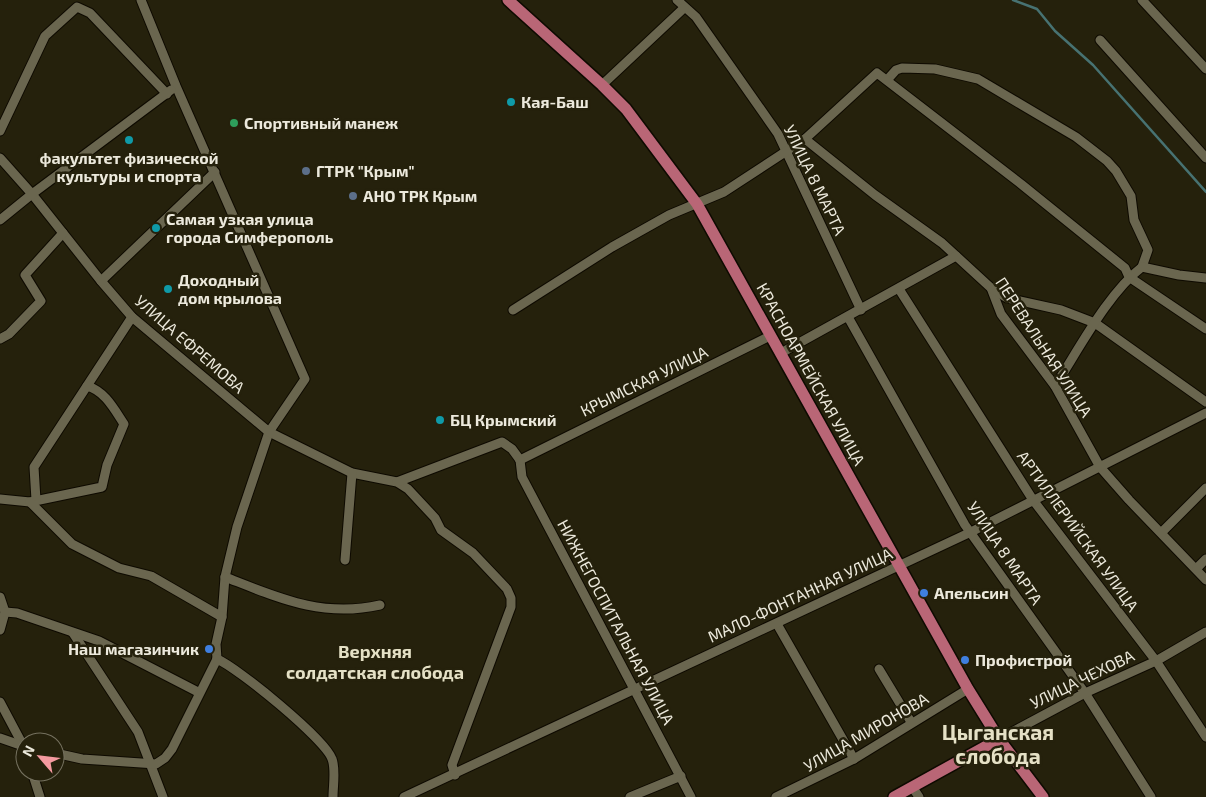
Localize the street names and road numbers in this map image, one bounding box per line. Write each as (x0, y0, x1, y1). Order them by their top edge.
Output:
street label: УЛИЦА 8 МАРТА (781, 122, 850, 238)
street label: ПЕРЕВАЛЬНАЯ УЛИЦА (992, 273, 1097, 420)
street label: КРАСНОАРМЕЙСКАЯ УЛИЦА (753, 279, 870, 468)
street label: УЛИЦА ЕФРЕМОВА (132, 291, 249, 397)
street label: КРЫМСКАЯ УЛИЦА (577, 341, 711, 420)
street label: АРТИЛЛЕРИЙСКАЯ УЛИЦА (1014, 447, 1143, 615)
street label: УЛИЦА 8 МАРТА (964, 498, 1047, 608)
street label: НИЖНЕГОСПИТАЛЬНАЯ УЛИЦА (554, 516, 679, 728)
street label: МАЛО-ФОНТАННАЯ УЛИЦА (704, 543, 895, 646)
street label: УЛИЦА ЧЕХОВА (1027, 645, 1137, 712)
street label: УЛИЦА МИРОНОВА (800, 688, 932, 775)

